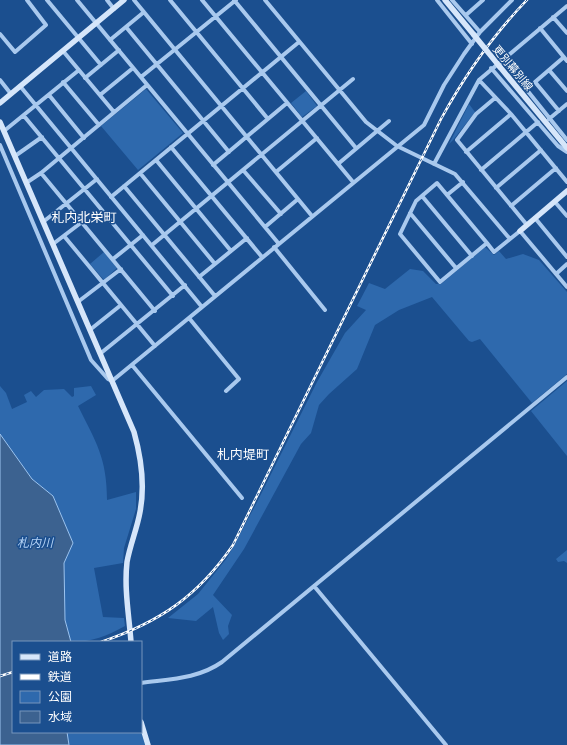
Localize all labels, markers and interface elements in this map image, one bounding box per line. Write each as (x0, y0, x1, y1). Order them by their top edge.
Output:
street label: 更別幕別線 (490, 43, 535, 94)
district label: 札内北栄町 (51, 210, 117, 226)
district label: 札内堤町 (217, 447, 269, 463)
water label: 札内川 (17, 536, 55, 551)
legend (12, 641, 142, 733)
text: 道路 (48, 650, 72, 665)
text: 鉄道 (48, 670, 72, 685)
text: 公園 (48, 690, 72, 705)
text: 水域 (48, 710, 72, 725)

